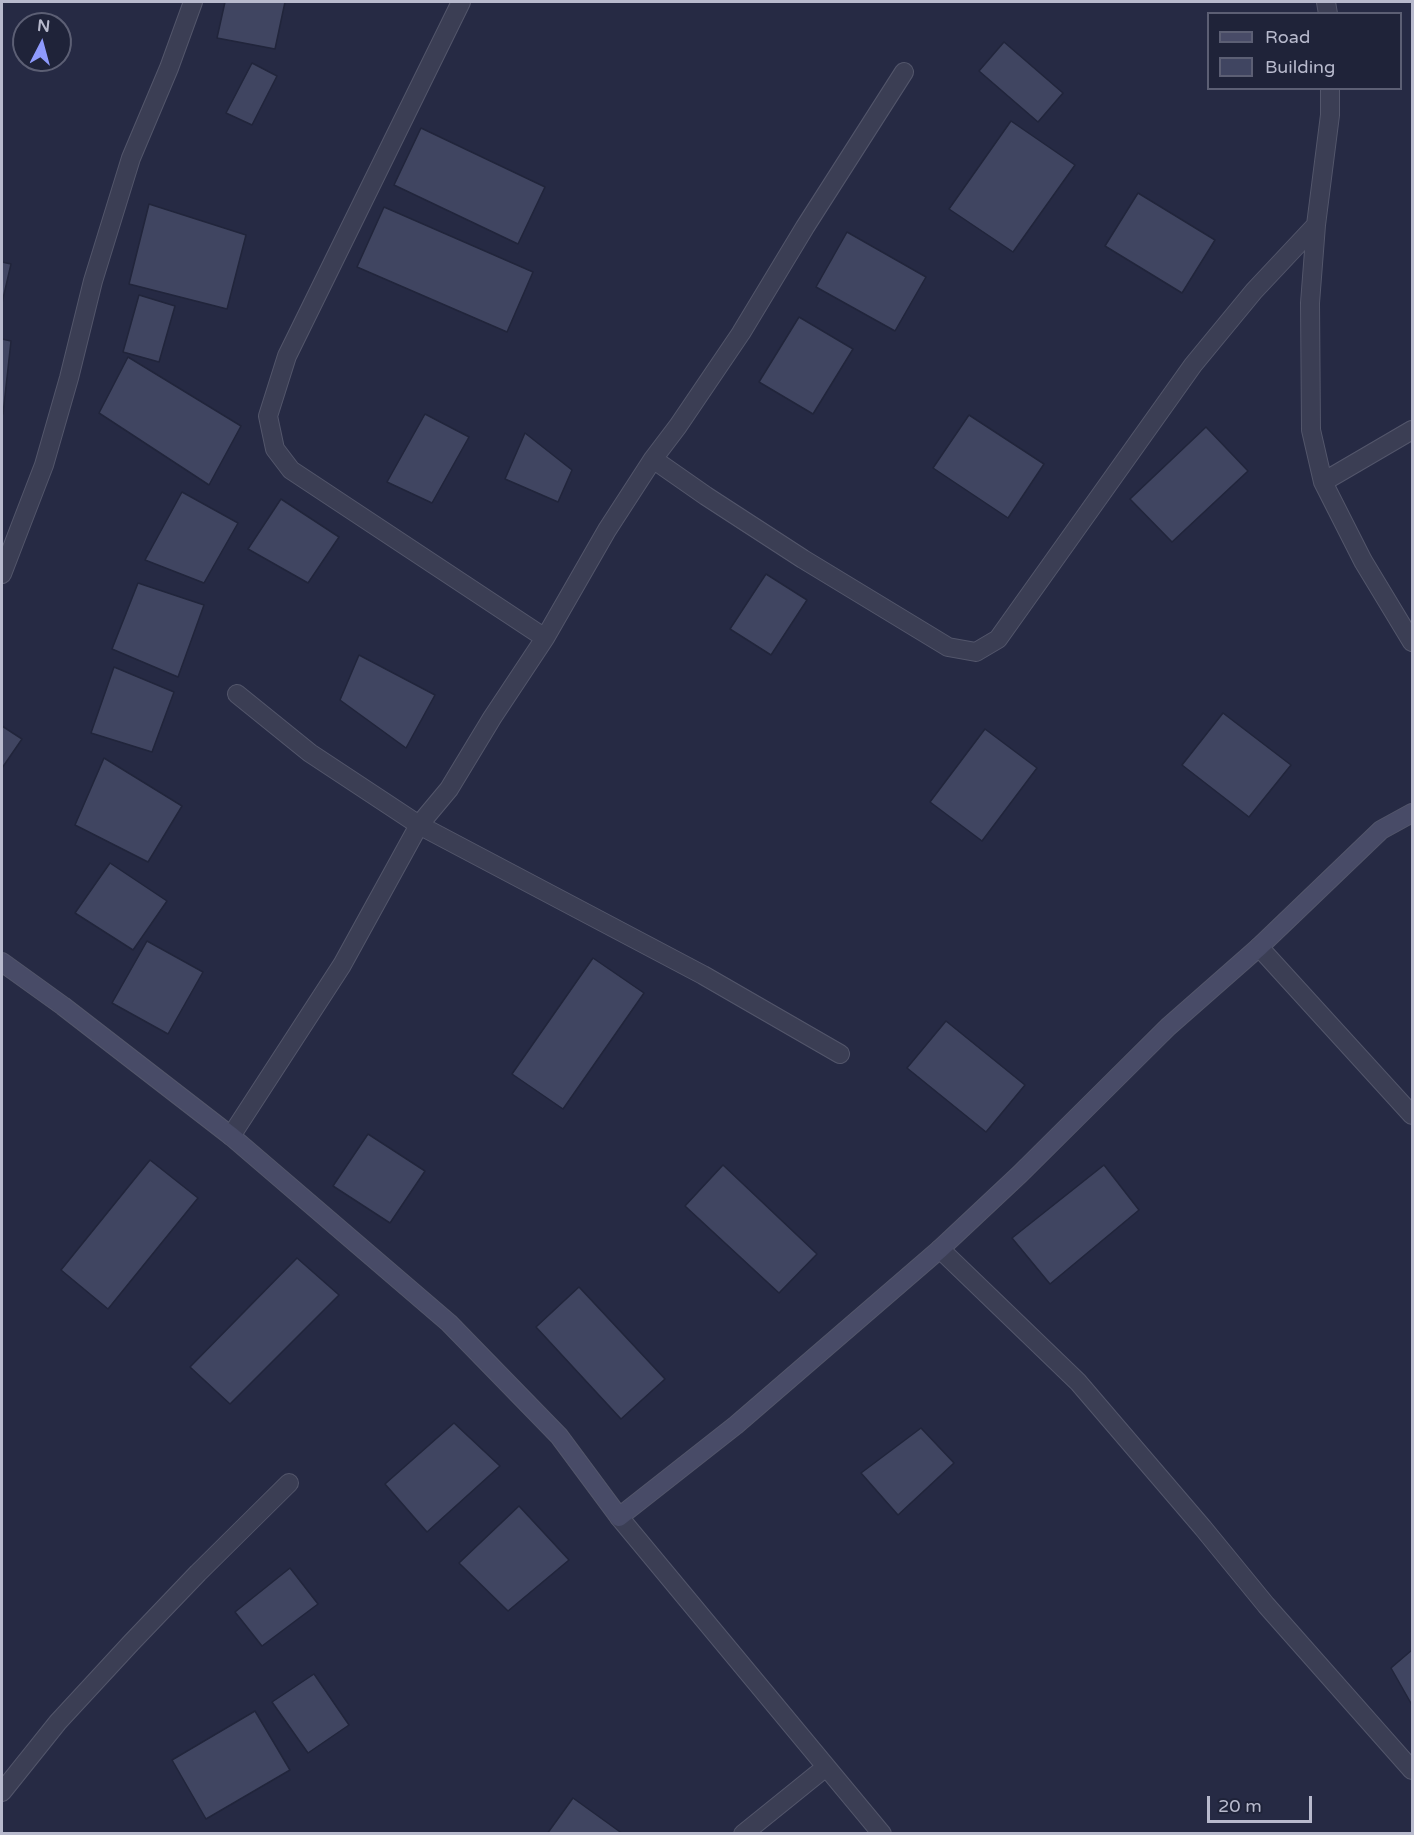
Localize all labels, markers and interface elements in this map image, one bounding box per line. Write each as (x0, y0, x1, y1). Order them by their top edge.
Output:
north arrow (12, 12, 72, 72)
legend (1207, 12, 1402, 90)
text: N (36, 15, 51, 37)
text: Road (1265, 26, 1310, 48)
text: Building (1265, 56, 1335, 78)
scale bar (1210, 1784, 1315, 1822)
text: 20 m (1218, 1795, 1262, 1817)

